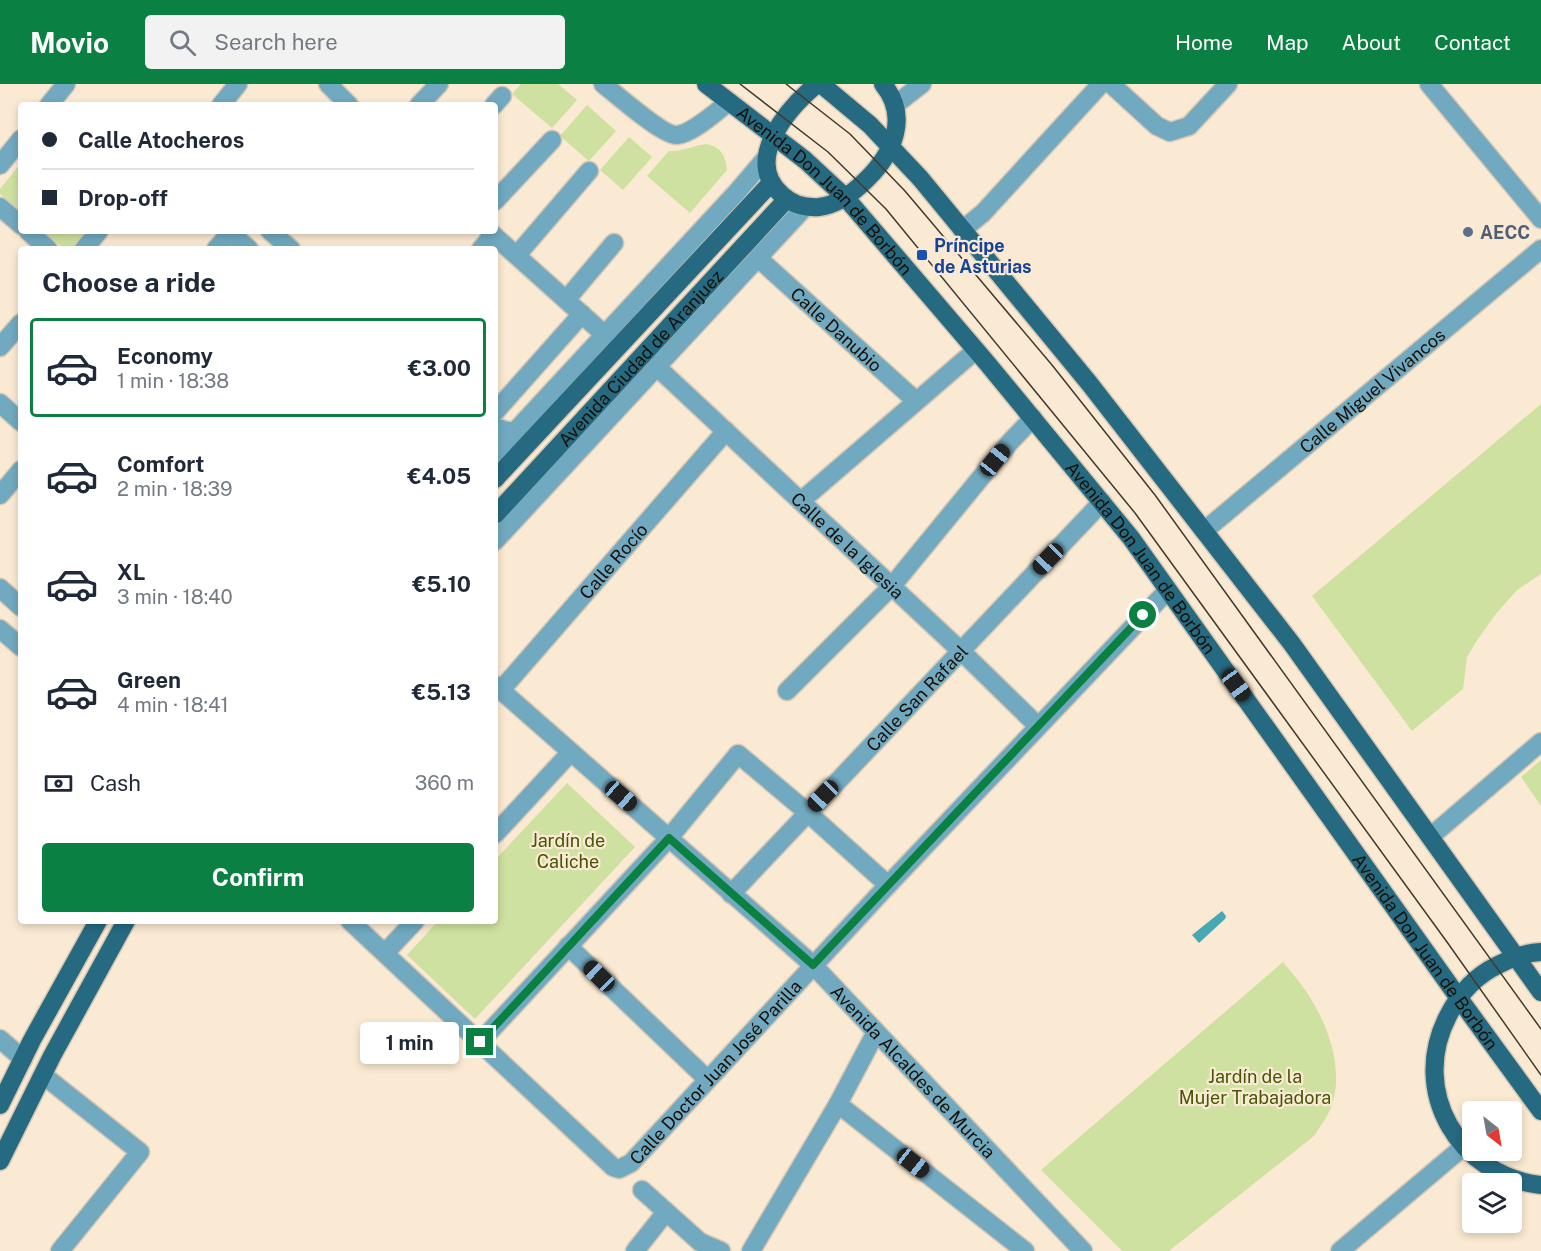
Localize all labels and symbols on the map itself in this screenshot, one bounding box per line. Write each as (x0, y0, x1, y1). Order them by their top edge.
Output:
street label: Avenida Don Juan de Borbón (733, 101, 917, 279)
place label: AECC (1480, 222, 1530, 243)
marker: AECC (1461, 225, 1475, 239)
place label: Príncipe de Asturias (934, 235, 1032, 277)
marker: Príncipe de Asturias (915, 248, 929, 262)
street label: Avenida Ciudad de Aranjuez (554, 265, 727, 450)
street label: Calle Danubio (787, 283, 887, 376)
street label: Calle Miguel Vivancos (1295, 324, 1449, 457)
car (977, 440, 1013, 480)
street label: Avenida Don Juan de Borbón (1062, 457, 1221, 658)
street label: Calle de la Iglesia (787, 487, 908, 603)
street label: Calle Rocío (575, 519, 652, 603)
car (1029, 540, 1067, 578)
route start (1129, 601, 1156, 628)
street label: Calle San Rafael (861, 641, 972, 755)
car (1218, 665, 1254, 705)
car (602, 777, 640, 815)
car (804, 777, 842, 815)
park label: Jardín de Caliche (531, 830, 605, 872)
street label: Avenida Don Juan de Borbón (1348, 849, 1503, 1053)
car (580, 957, 618, 995)
street label: Calle Doctor Juan José Parilla (625, 975, 806, 1168)
street label: Avenida Alcaldes de Murcia (827, 981, 1000, 1162)
callout: 1 min (360, 1021, 459, 1063)
route end (466, 1028, 493, 1055)
park label: Jardín de la Mujer Trabajadora (1179, 1066, 1331, 1108)
north arrow (1462, 1101, 1522, 1161)
car (893, 1145, 933, 1181)

